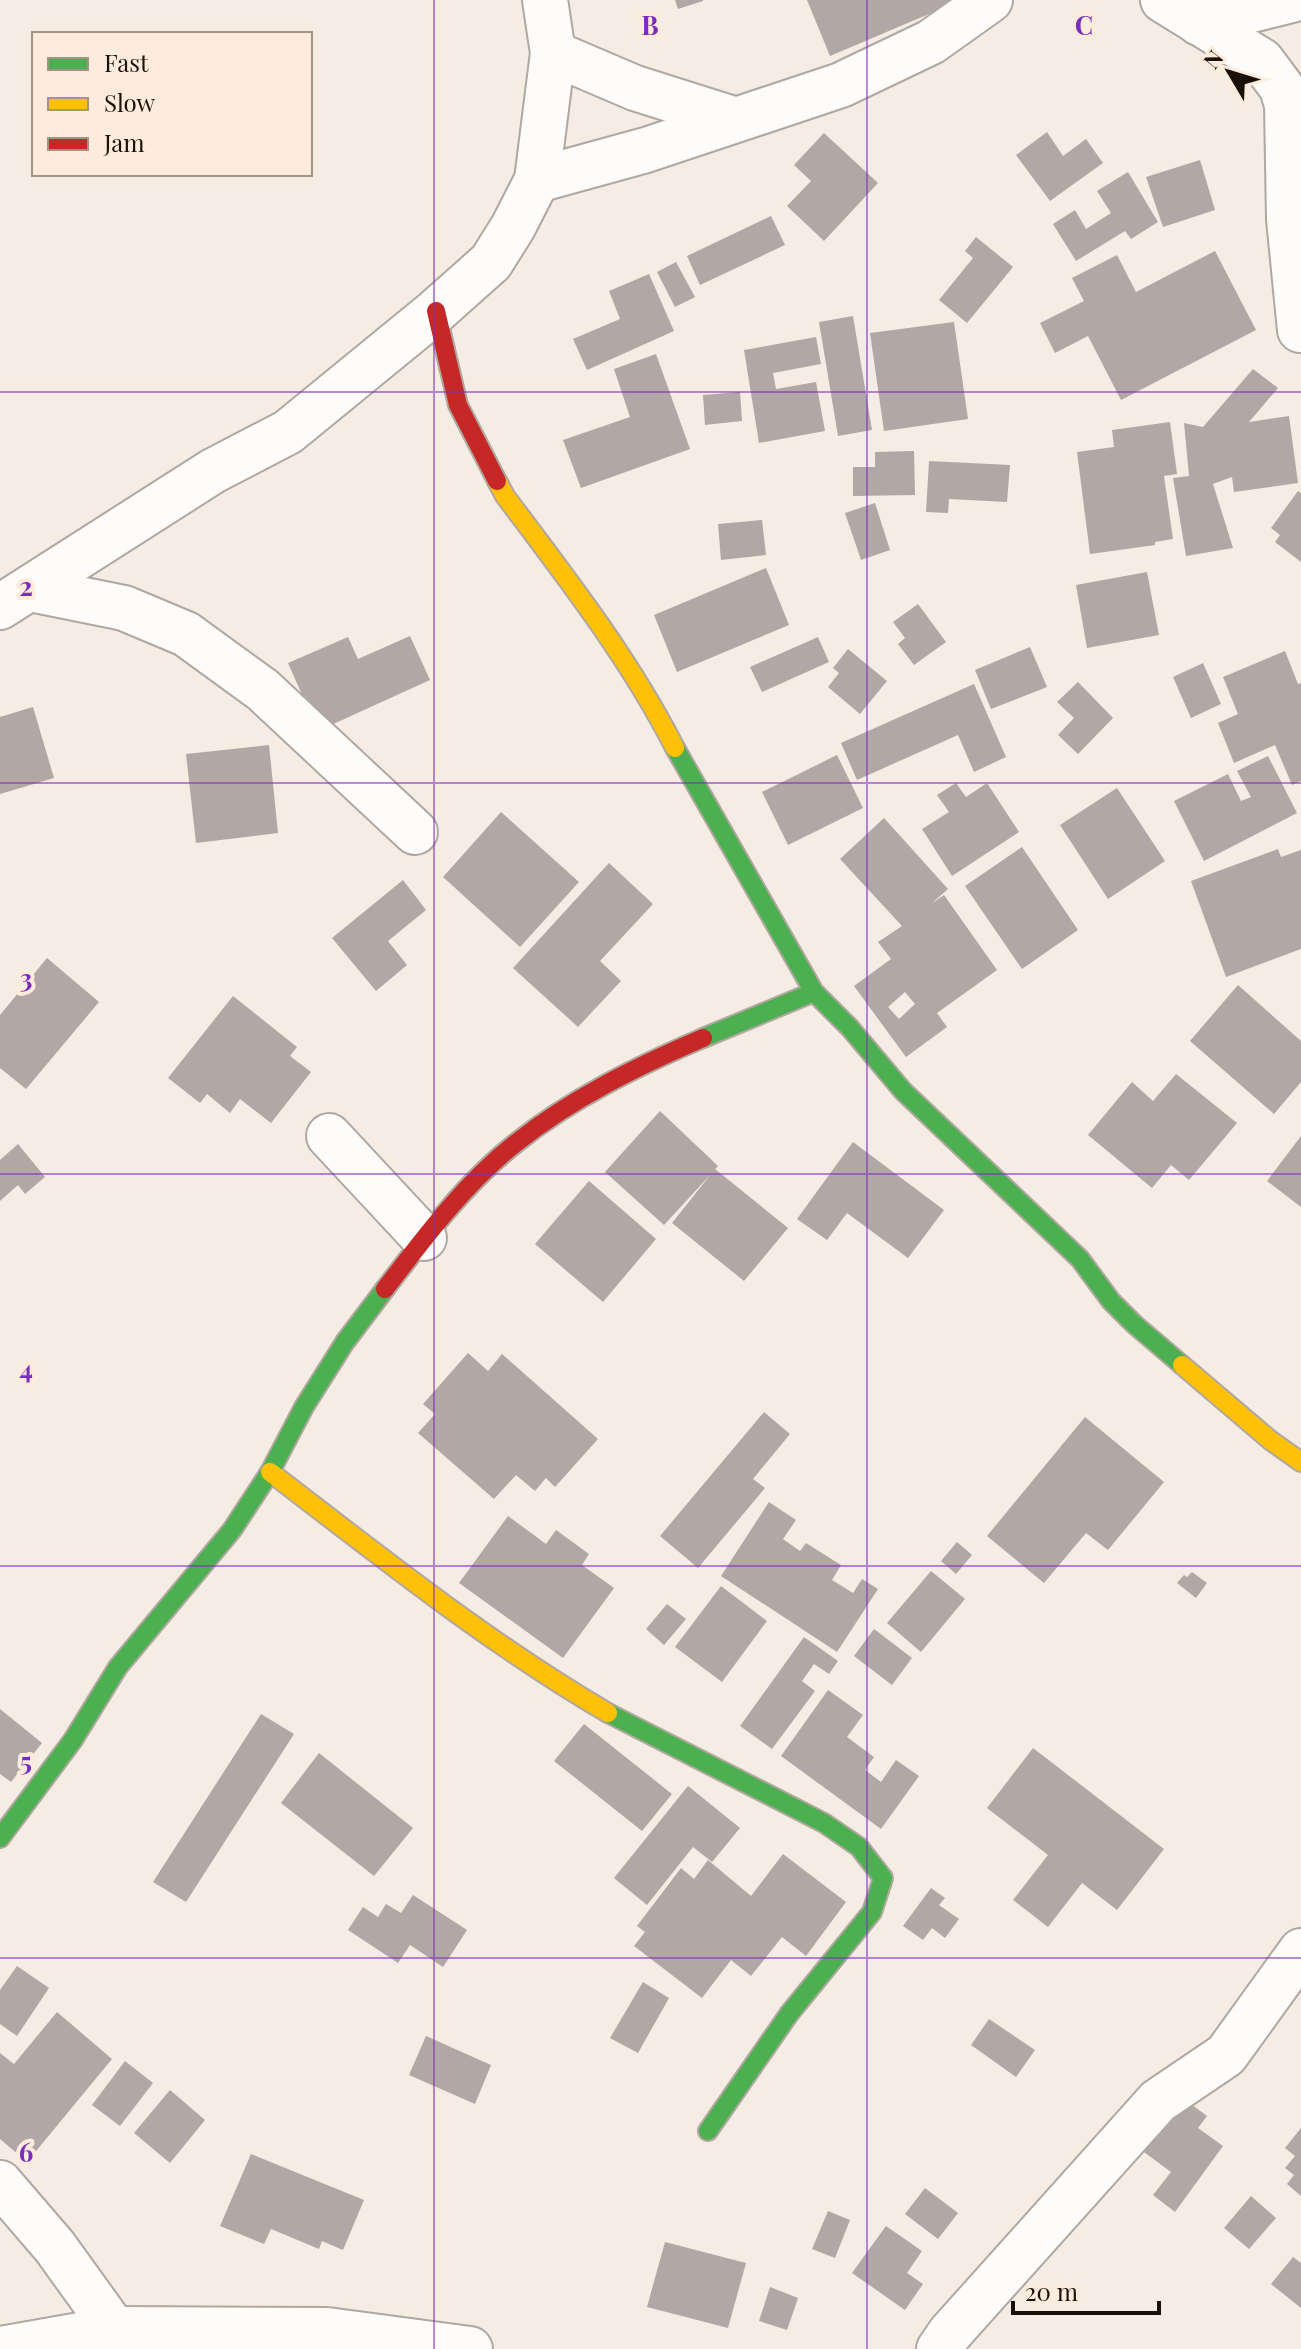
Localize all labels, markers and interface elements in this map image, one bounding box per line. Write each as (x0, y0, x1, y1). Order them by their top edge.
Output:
text: B (641, 7, 659, 42)
text: C (1075, 7, 1093, 42)
legend (32, 32, 312, 176)
north arrow (1189, 32, 1269, 112)
text: N (1196, 43, 1229, 75)
text: Fast (104, 46, 149, 78)
text: Slow (104, 86, 156, 118)
text: Jam (103, 126, 145, 158)
text: 2 (19, 568, 33, 603)
text: 3 (20, 960, 32, 995)
text: 4 (19, 1351, 33, 1386)
text: 5 (20, 1743, 32, 1778)
text: 6 (19, 2134, 33, 2169)
scale bar (1013, 2265, 1159, 2315)
text: 20 m (1025, 2275, 1078, 2307)

